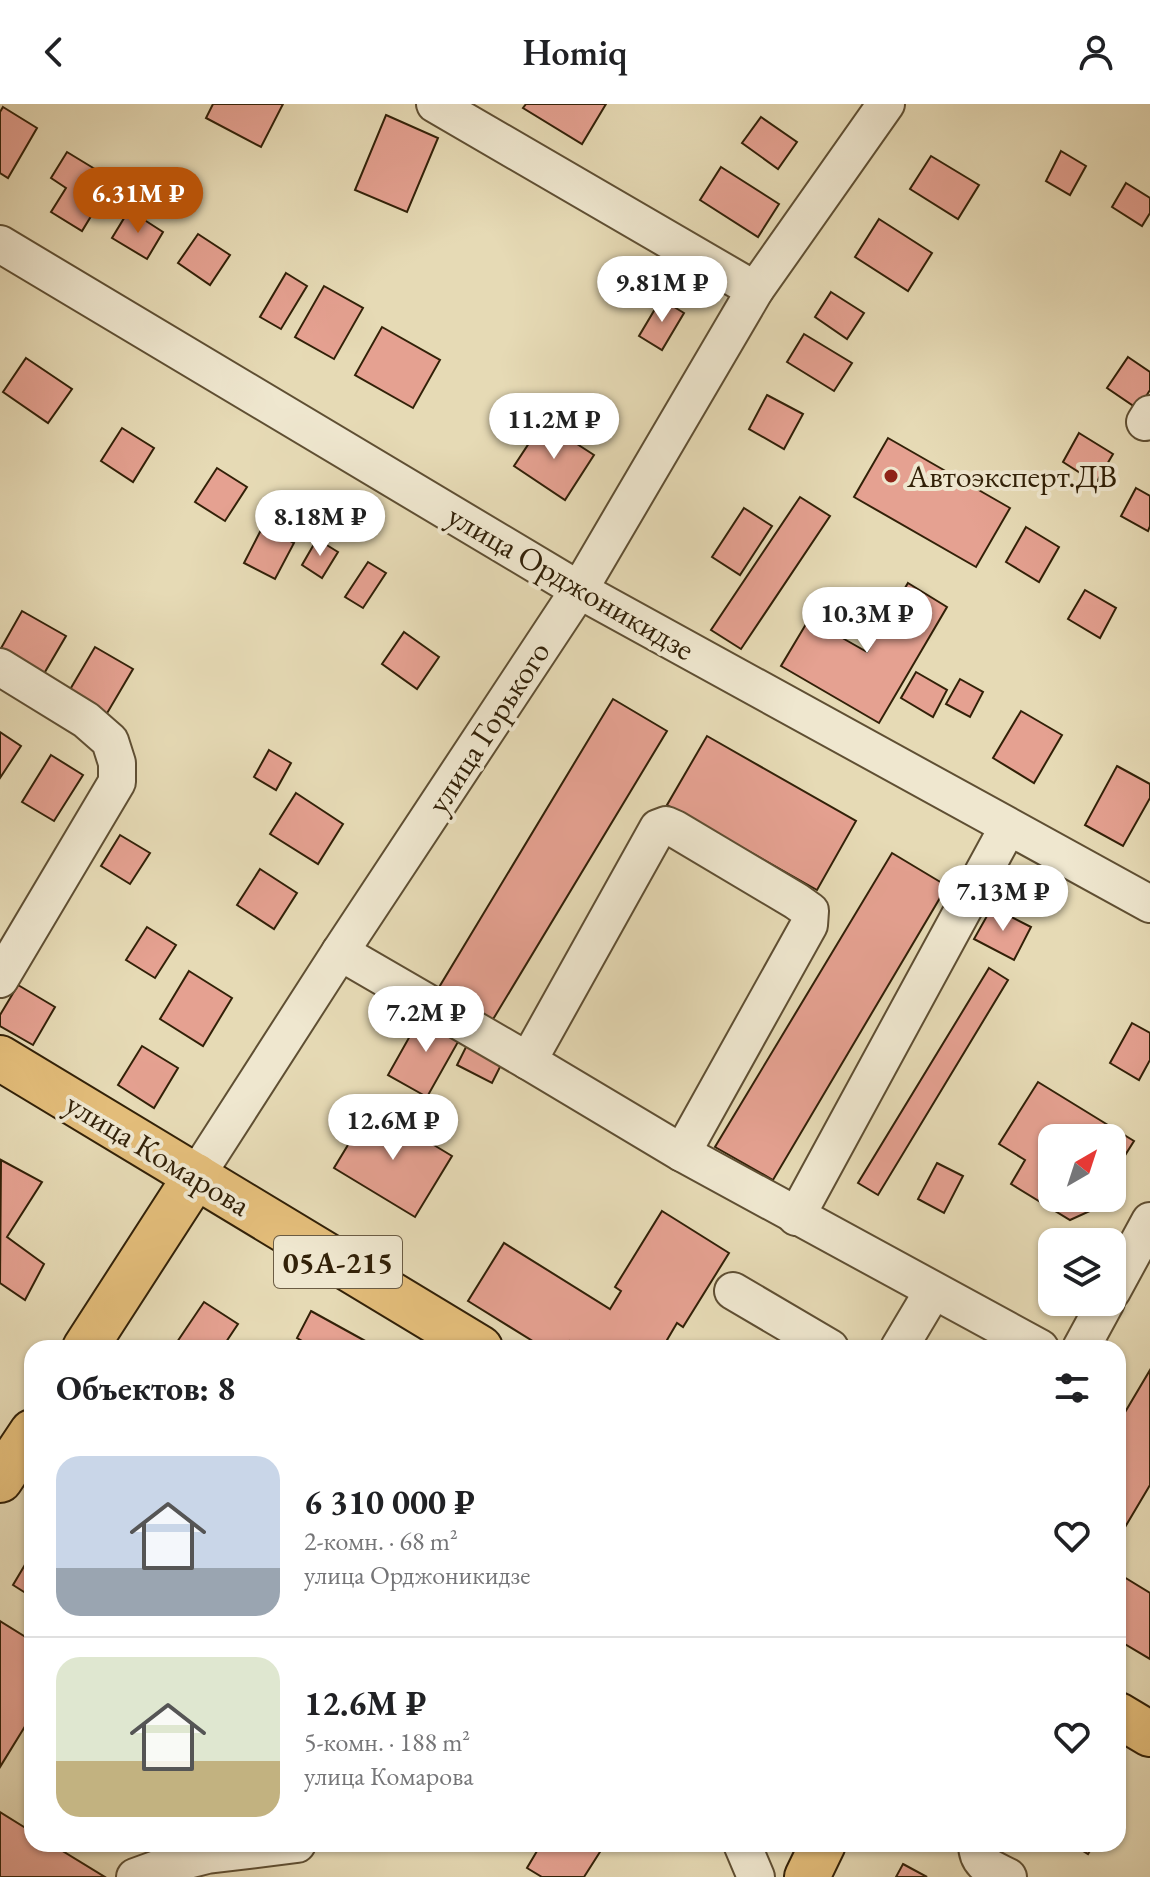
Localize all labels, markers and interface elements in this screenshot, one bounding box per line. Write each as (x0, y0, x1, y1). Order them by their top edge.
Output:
text: Homiq (523, 29, 627, 76)
icon: back (32, 30, 76, 74)
icon: person (1074, 30, 1118, 74)
pin: 6.31M ₽ (64, 167, 212, 235)
text: 6.31M ₽ (91, 176, 185, 210)
pin: 9.81M ₽ (588, 256, 736, 324)
text: 9.81M ₽ (615, 265, 709, 299)
pin: 11.2M ₽ (480, 393, 628, 461)
text: 11.2M ₽ (507, 402, 601, 436)
place label: Автоэксперт.ДВ (906, 455, 1117, 497)
marker: Автоэксперт.ДВ (882, 467, 900, 485)
pin: 8.18M ₽ (246, 490, 394, 558)
street label: улица Орджоникидзе (440, 494, 702, 670)
text: 8.18M ₽ (273, 499, 367, 533)
pin: 10.3M ₽ (793, 587, 941, 655)
text: 10.3M ₽ (820, 596, 914, 630)
street label: улица Горького (417, 633, 559, 821)
pin: 7.13M ₽ (929, 865, 1077, 933)
text: 7.13M ₽ (956, 874, 1050, 908)
pin: 7.2M ₽ (361, 986, 491, 1054)
text: 7.2M ₽ (386, 995, 466, 1029)
street label: улица Комарова (58, 1082, 258, 1226)
pin: 12.6M ₽ (319, 1094, 467, 1162)
text: 12.6M ₽ (346, 1103, 440, 1137)
north arrow (1038, 1124, 1126, 1212)
map controls (1038, 1124, 1126, 1316)
button: layers (1038, 1228, 1126, 1316)
road number: 05А-215 (274, 1236, 402, 1288)
text: Объектов: 8 (56, 1366, 235, 1410)
icon: filters (1050, 1366, 1094, 1410)
text: 6 310 000 ₽ (304, 1480, 475, 1524)
icon: home (120, 1488, 216, 1584)
icon: heart (1050, 1514, 1094, 1558)
text: 2-комн. · 68 m² (304, 1524, 458, 1558)
text: улица Орджоникидзе (304, 1558, 530, 1592)
text: 12.6M ₽ (304, 1681, 427, 1725)
icon: home (120, 1689, 216, 1785)
icon: heart (1050, 1715, 1094, 1759)
text: 5-комн. · 188 m² (304, 1725, 470, 1759)
text: улица Комарова (304, 1759, 474, 1793)

